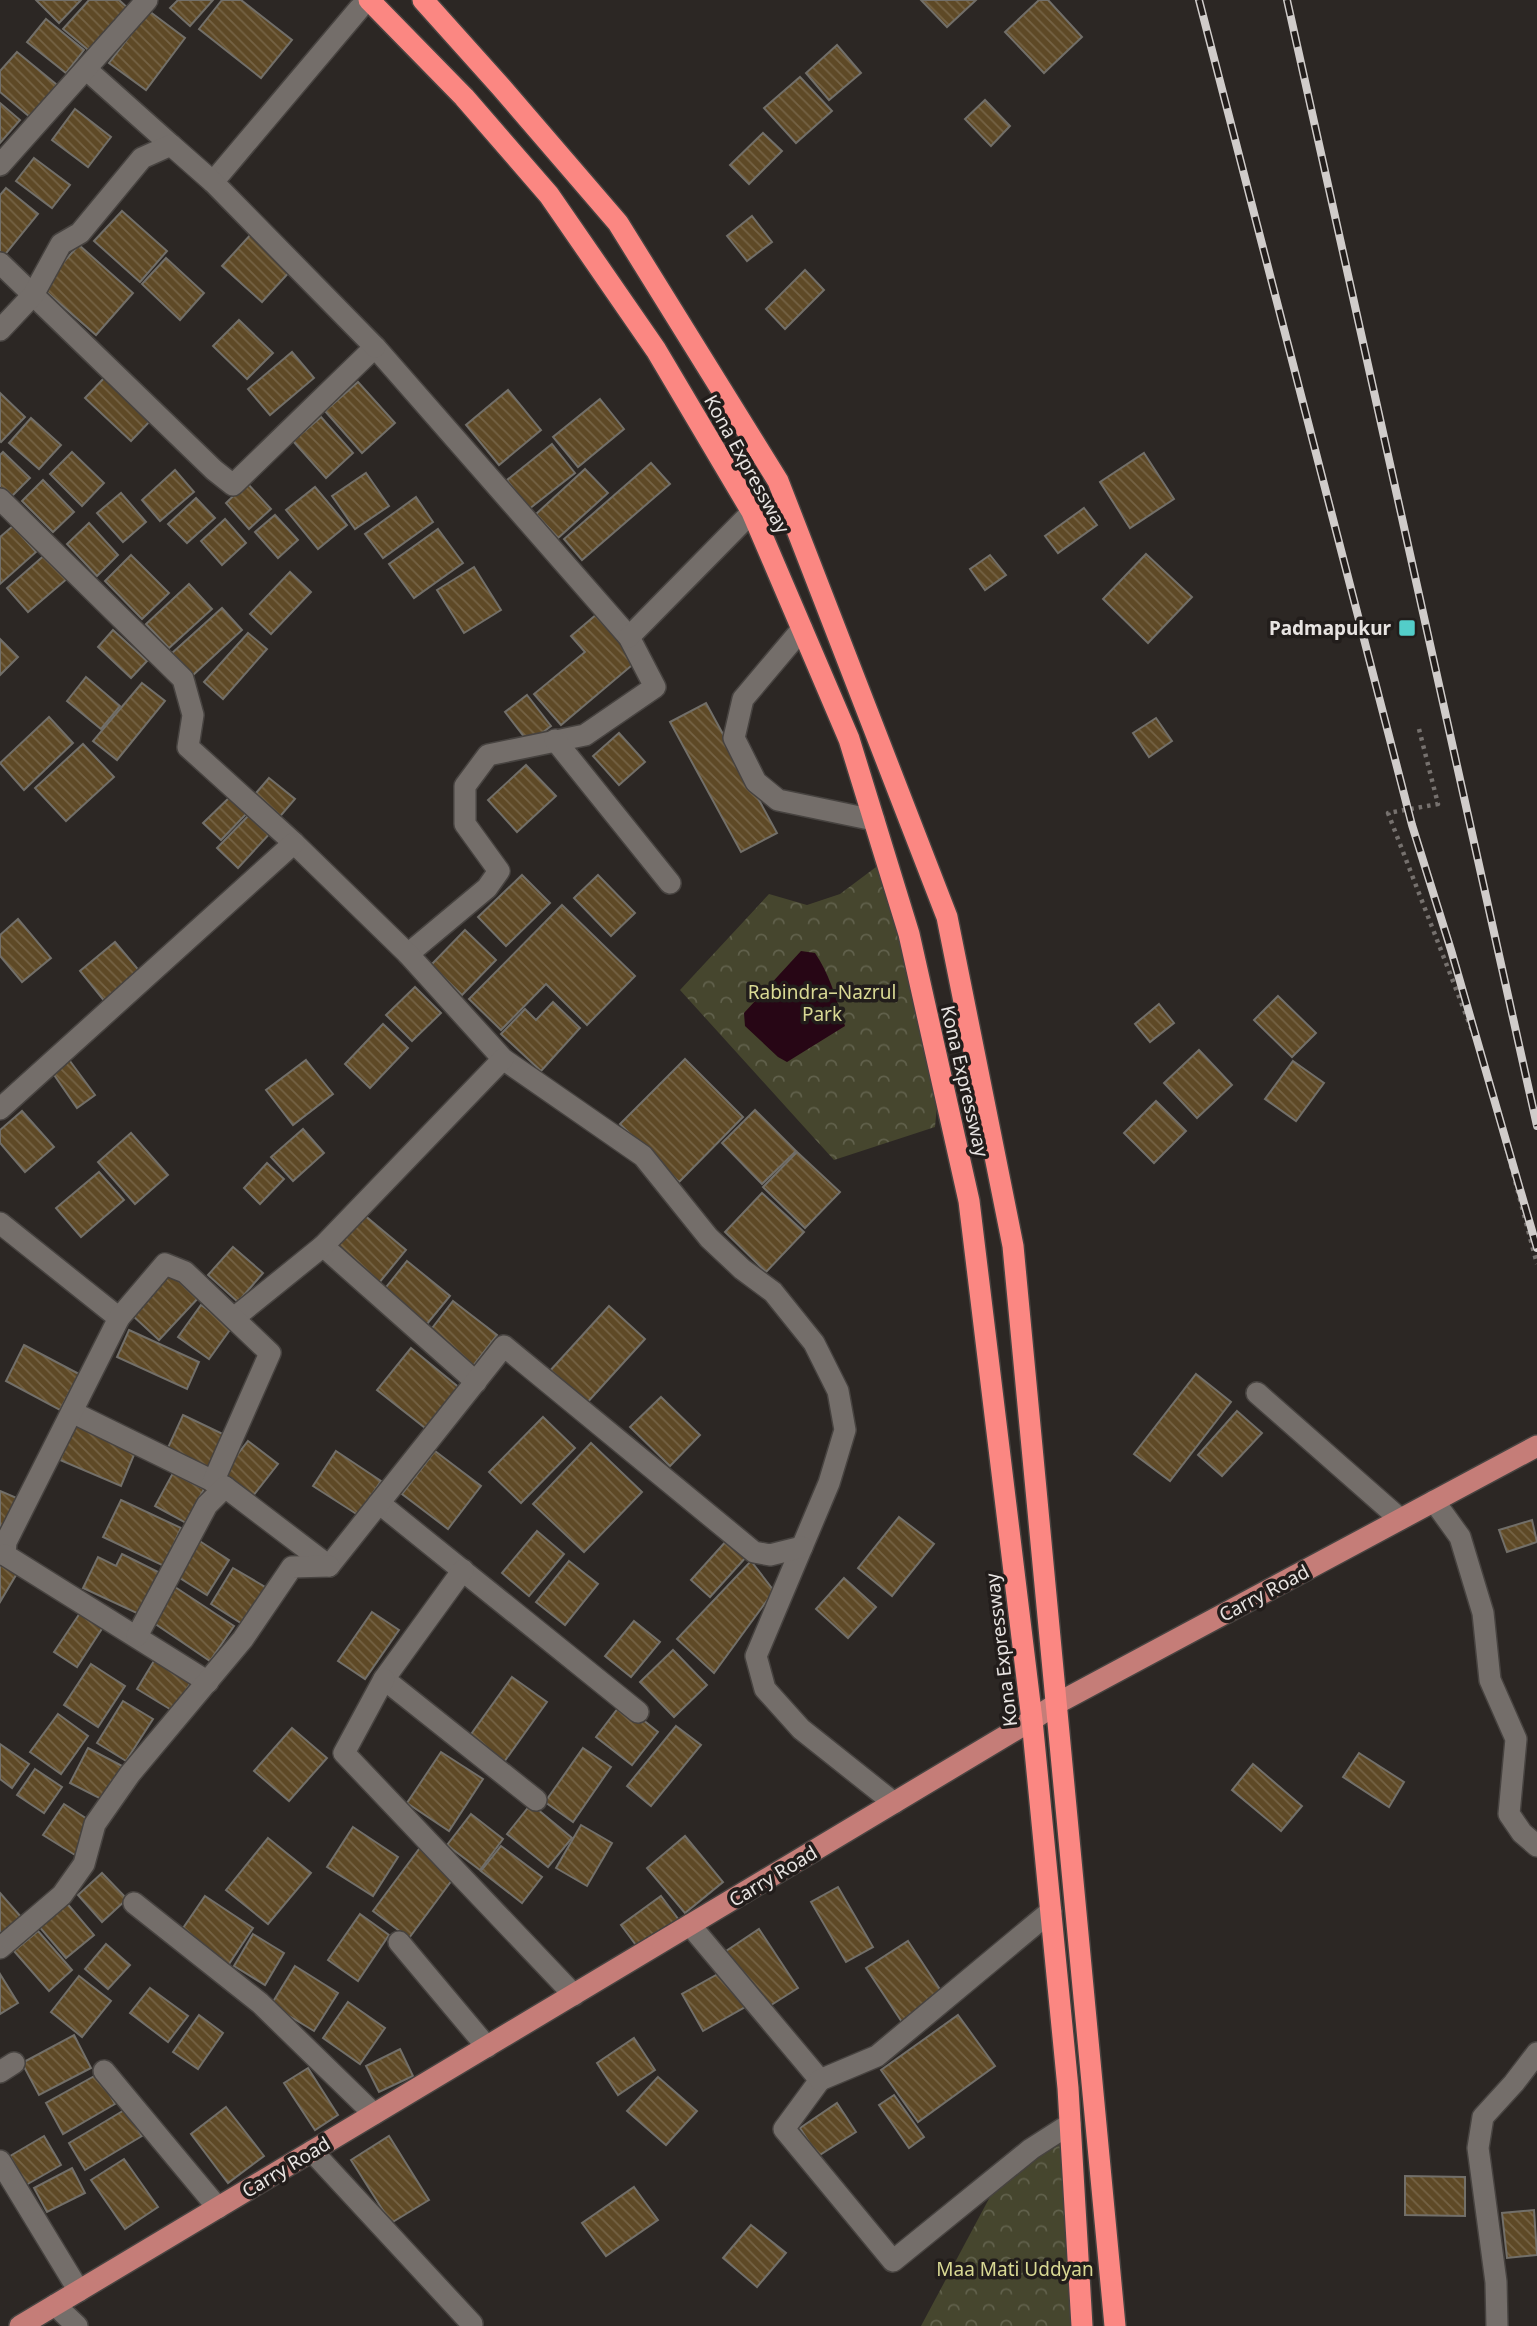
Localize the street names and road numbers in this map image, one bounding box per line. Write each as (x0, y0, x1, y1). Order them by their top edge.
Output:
street label: Kona Expressway (698, 390, 796, 538)
street label: Kona Expressway (935, 1003, 995, 1160)
street label: Carry Road (1214, 1558, 1314, 1628)
street label: Kona Expressway (979, 1571, 1023, 1728)
street label: Carry Road (724, 1839, 822, 1913)
street label: Carry Road (237, 2130, 335, 2204)

